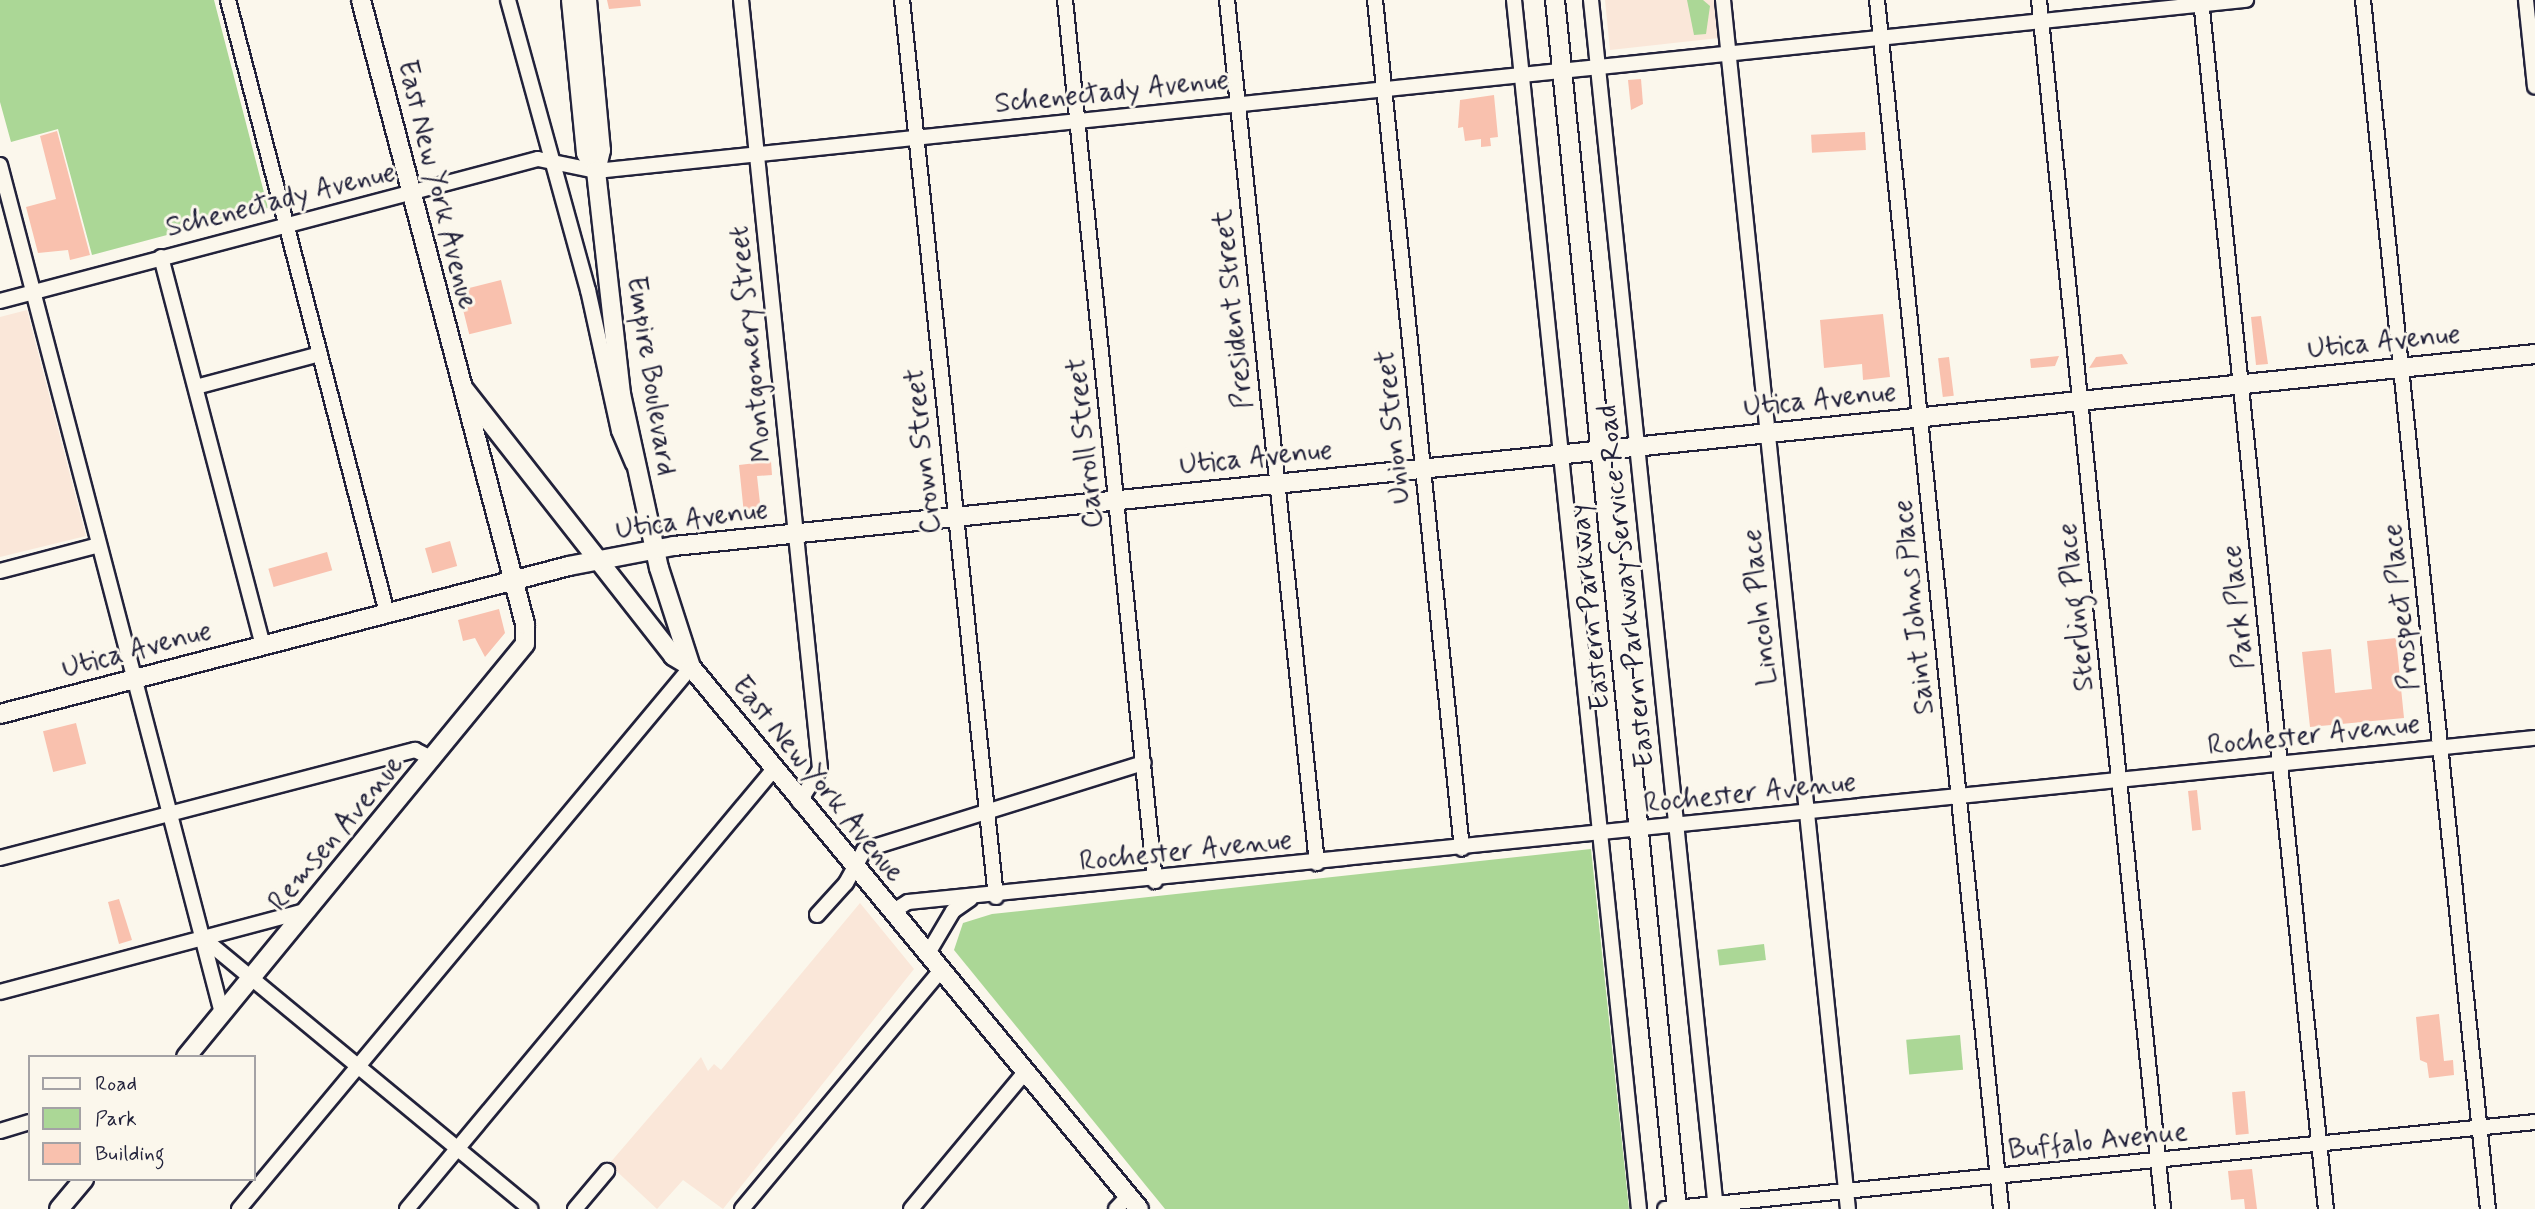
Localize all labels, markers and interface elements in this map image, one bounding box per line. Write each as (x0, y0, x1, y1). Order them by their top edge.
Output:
street label: East New York Avenue (388, 53, 484, 317)
street label: Schenectady Avenue (990, 64, 1234, 122)
street label: Schenectady Avenue (160, 156, 402, 246)
street label: President Street (1207, 208, 1261, 410)
street label: Montgomery Street (723, 222, 781, 466)
street label: Empire Boulevard (618, 274, 682, 478)
street label: Utica Avenue (2304, 318, 2464, 368)
street label: Union Street (1369, 349, 1419, 505)
street label: Carroll Street (1060, 357, 1112, 529)
street label: Crown Street (899, 367, 949, 535)
street label: Utica Avenue (1740, 376, 1900, 426)
street label: Eastern Parkway Service Road (1592, 408, 1662, 764)
street label: Utica Avenue (1176, 434, 1336, 484)
street label: Utica Avenue (612, 493, 772, 549)
street label: Saint Johns Place (1887, 497, 1943, 717)
street label: Eastern Parkway (1564, 506, 1618, 708)
street label: Prospect Place (2377, 522, 2427, 692)
street label: Sterling Place (2052, 523, 2102, 691)
street label: Lincoln Place (1736, 529, 1786, 685)
street label: Park Place (2216, 543, 2262, 671)
street label: Utica Avenue (57, 614, 217, 688)
street label: East New York Avenue (721, 667, 913, 893)
street label: Rochester Avenue (2208, 708, 2420, 764)
street label: Remsen Avenue (263, 750, 411, 918)
street label: Rochester Avenue (1644, 766, 1856, 822)
street label: Rochester Avenue (1080, 824, 1292, 880)
legend (28, 1055, 256, 1181)
text: Road (95, 1070, 137, 1098)
text: Park (95, 1105, 137, 1133)
street label: Buffalo Avenue (2007, 1116, 2189, 1168)
text: Building (95, 1140, 165, 1168)

